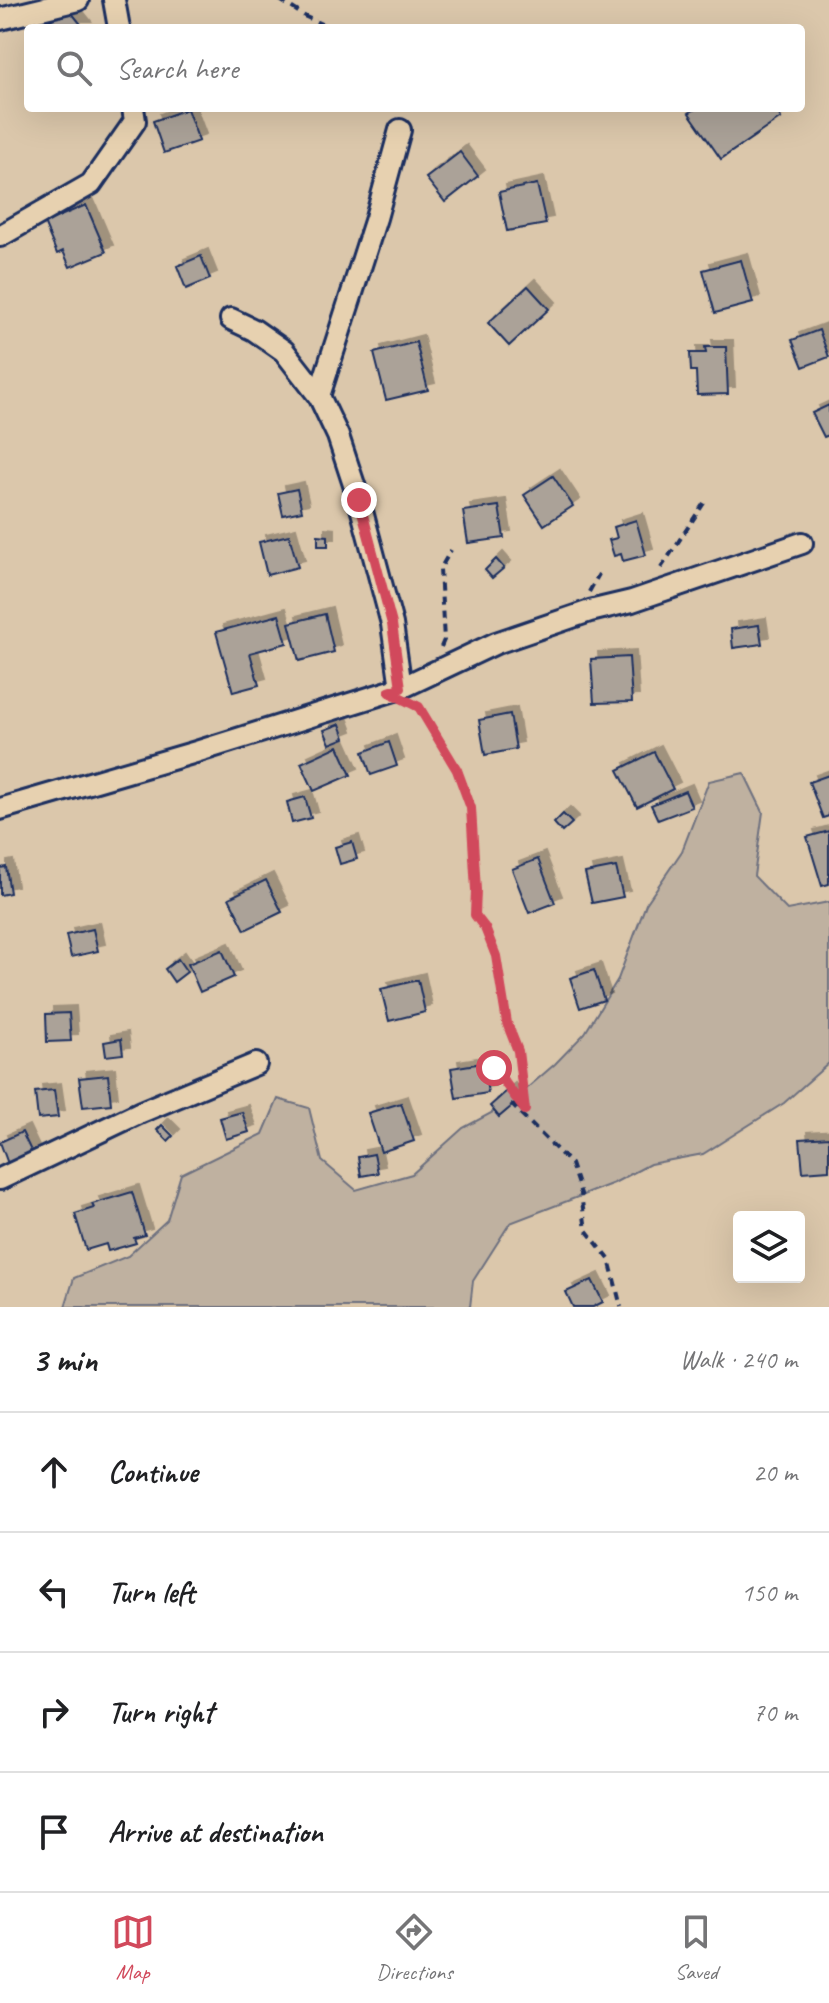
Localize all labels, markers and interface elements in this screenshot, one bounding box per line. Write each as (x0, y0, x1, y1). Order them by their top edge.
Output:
search box (24, 24, 805, 112)
icon: search (52, 46, 96, 90)
text: Search here (116, 49, 238, 87)
route end (341, 482, 377, 518)
route start (476, 1050, 512, 1086)
map controls (733, 1211, 805, 1283)
button: layers (733, 1211, 805, 1283)
text: 3 min (32, 1338, 97, 1381)
text: Walk · 240 m (680, 1343, 797, 1376)
icon: ahead (32, 1450, 76, 1494)
text: Continue (108, 1453, 198, 1491)
text: 20 m (753, 1456, 797, 1489)
icon: left (32, 1570, 76, 1614)
text: Turn left (108, 1573, 195, 1611)
text: 150 m (741, 1576, 797, 1609)
icon: right (32, 1690, 76, 1734)
text: Turn right (108, 1693, 213, 1731)
text: 70 m (753, 1696, 797, 1729)
icon: arrive (32, 1810, 76, 1854)
text: Arrive at destination (108, 1813, 323, 1851)
tab: Map (111, 1910, 155, 1986)
tab: Directions (376, 1910, 453, 1986)
tab: Saved (674, 1910, 718, 1986)

